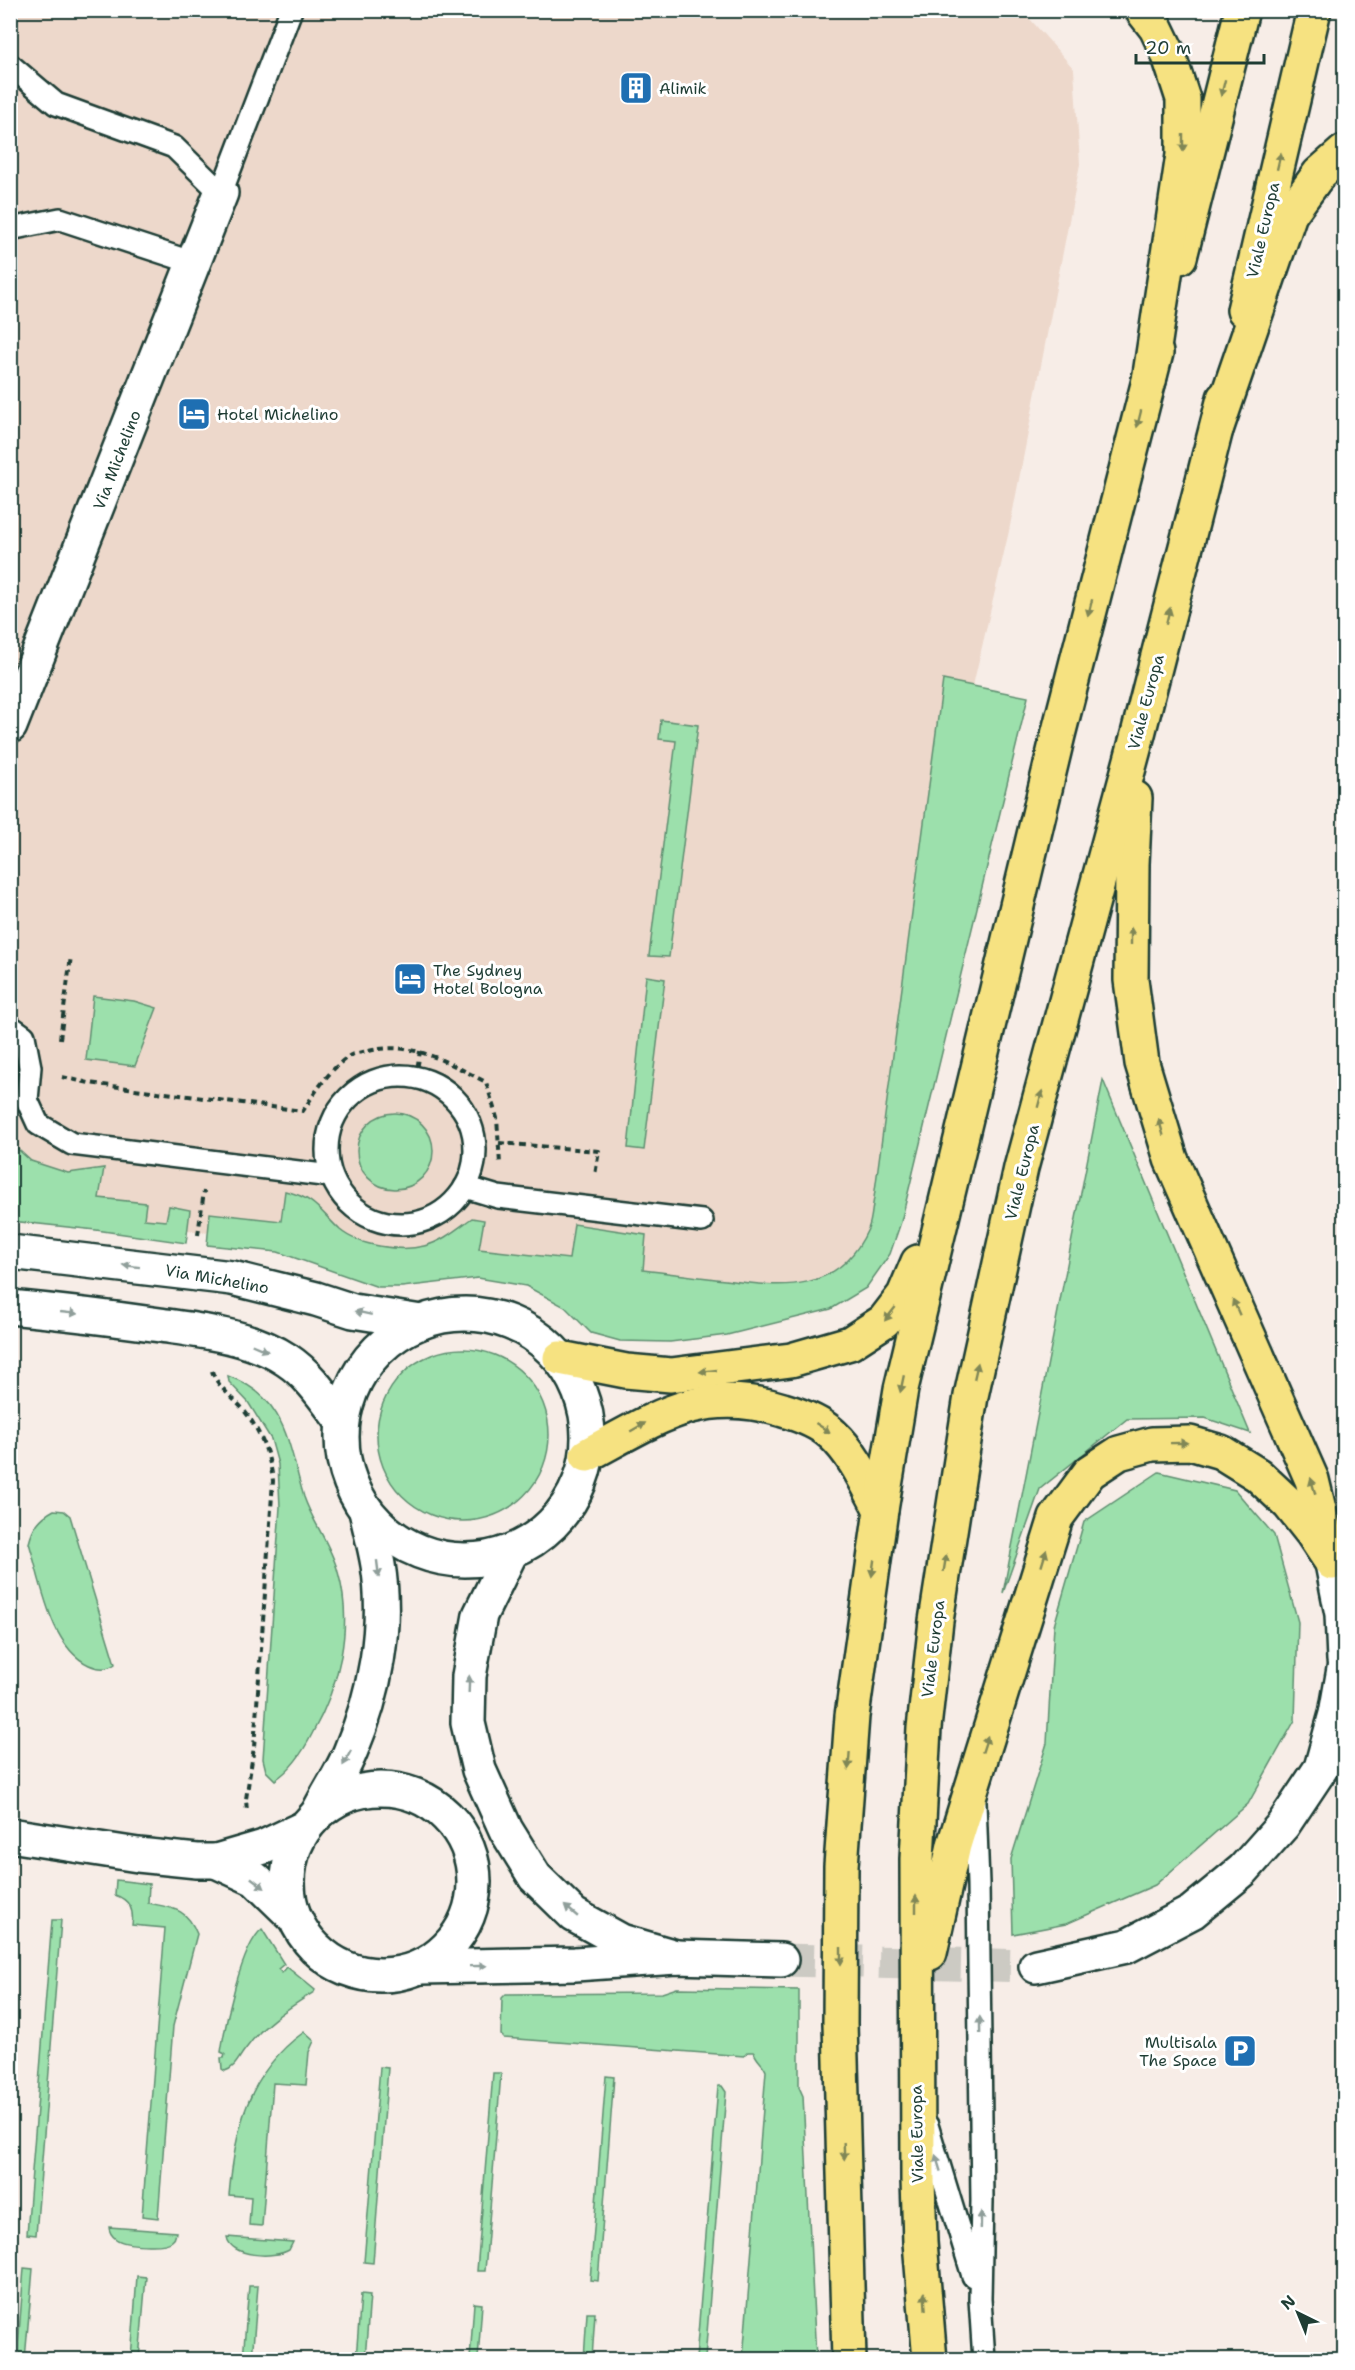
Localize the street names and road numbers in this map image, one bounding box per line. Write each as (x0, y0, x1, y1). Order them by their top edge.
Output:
street label: Viale Europa (1242, 180, 1284, 280)
street label: Via Michelino (88, 407, 146, 513)
street label: Viale Europa (1123, 652, 1169, 752)
street label: Viale Europa (1000, 1122, 1044, 1222)
street label: Via Michelino (163, 1260, 271, 1298)
street label: Viale Europa (917, 1599, 949, 1699)
street label: Viale Europa (906, 2085, 928, 2183)

